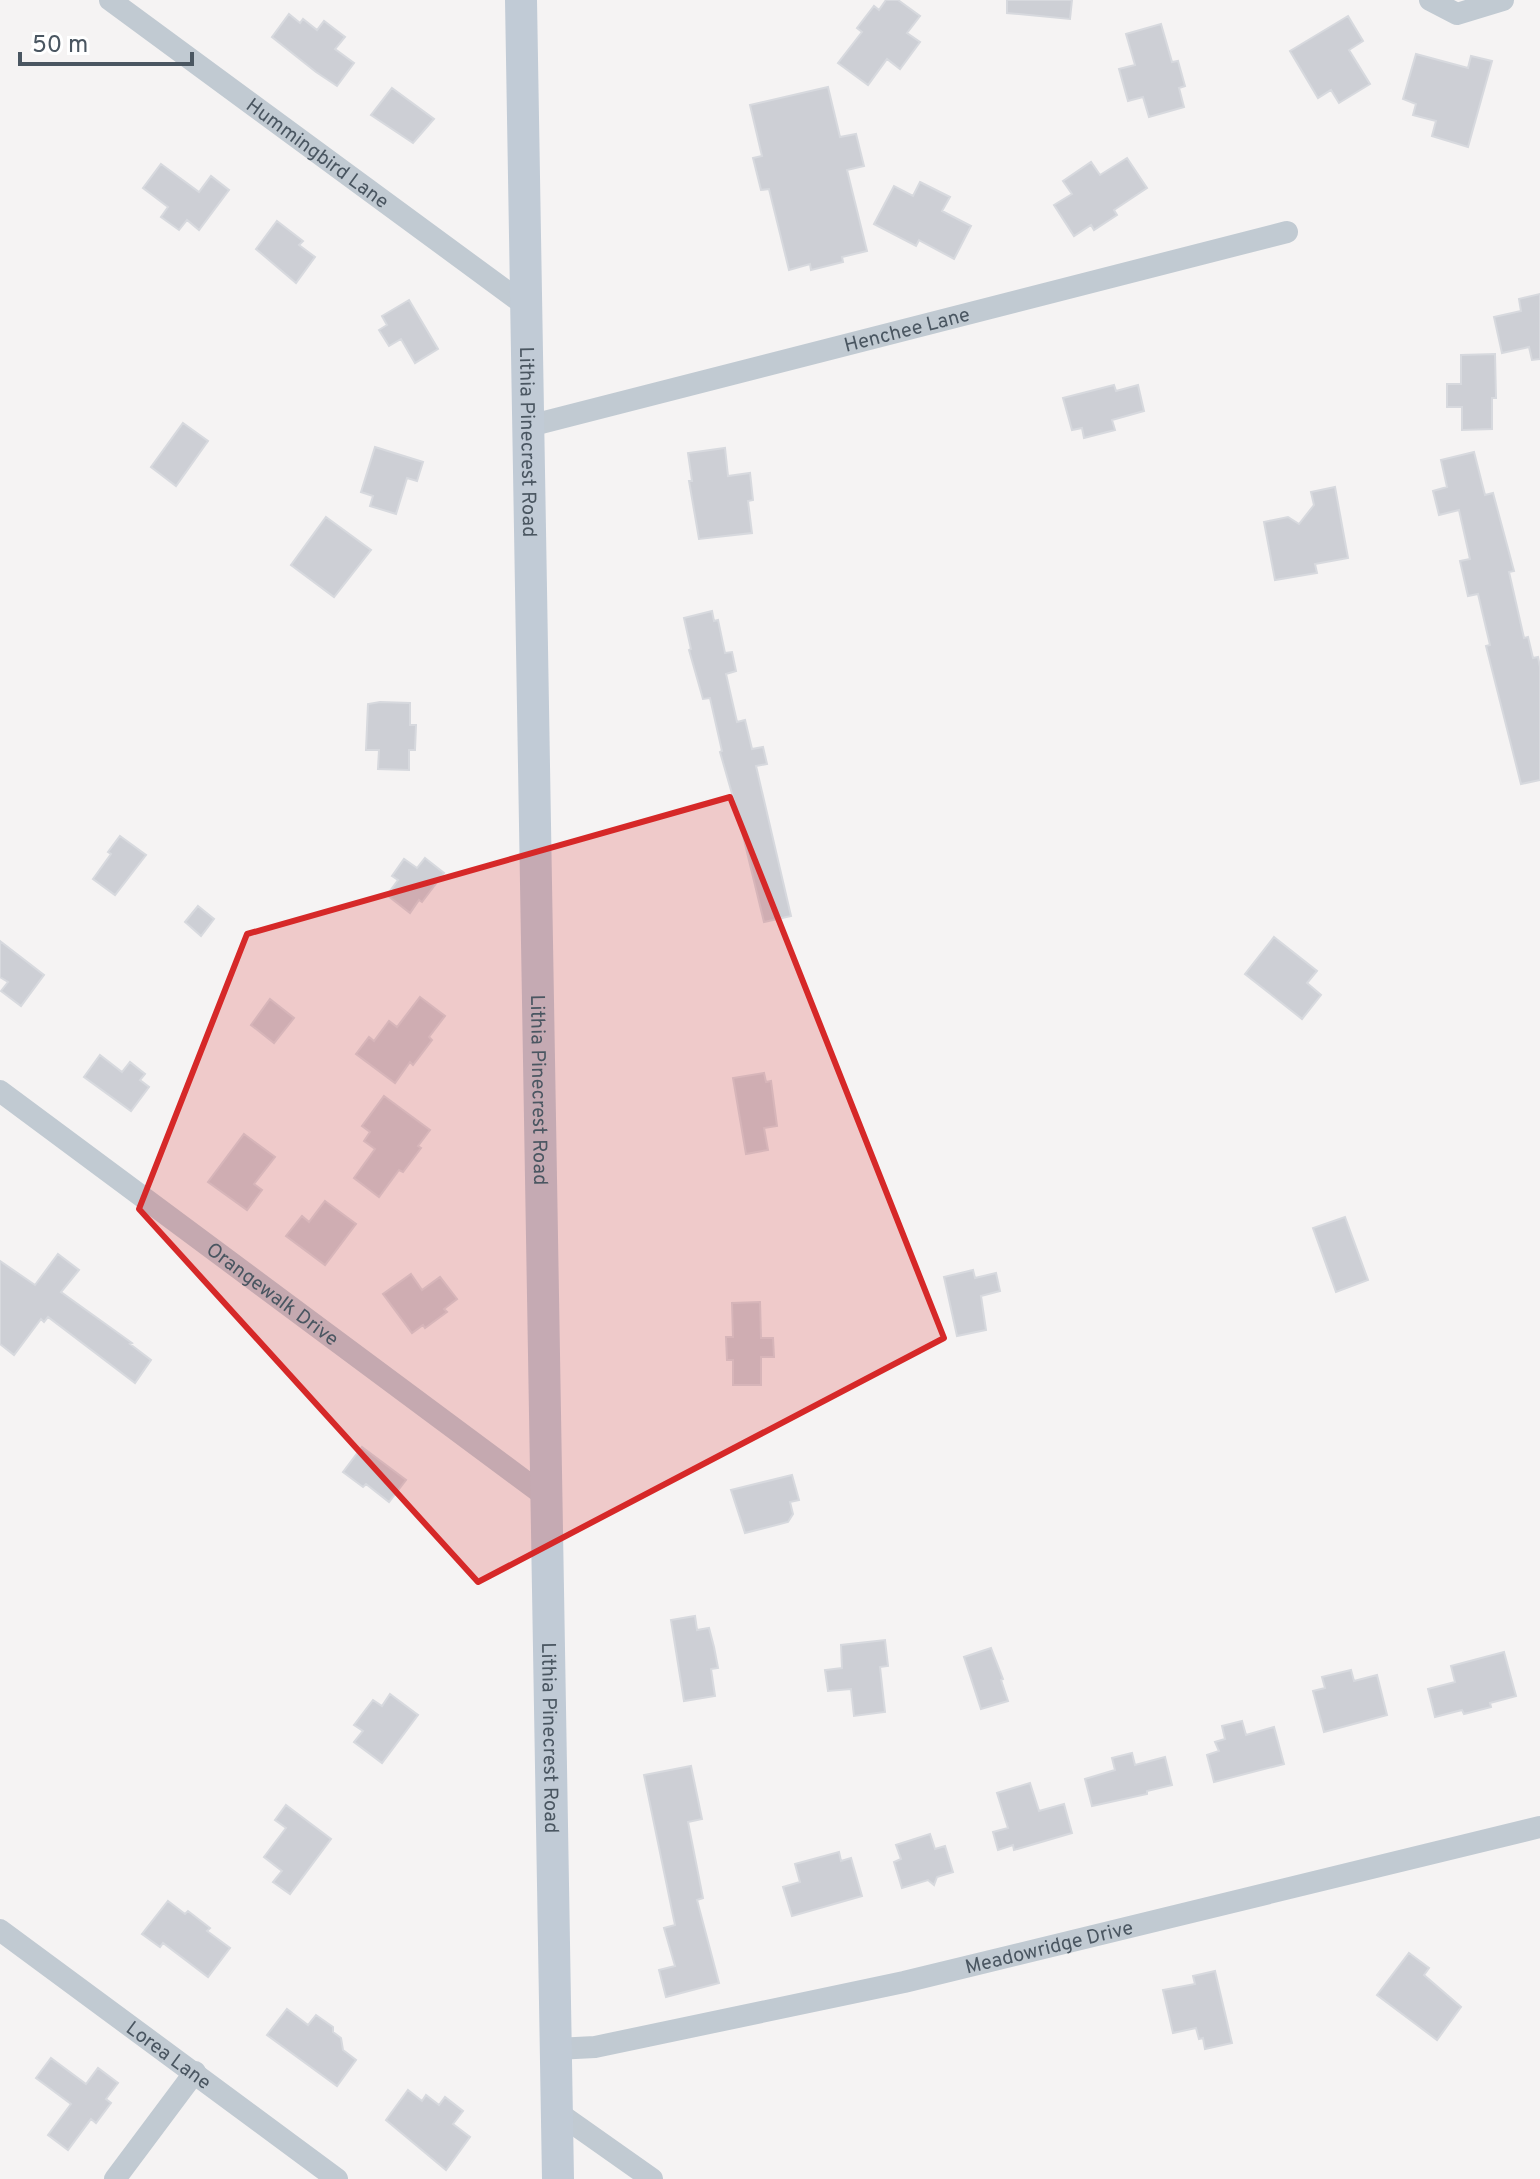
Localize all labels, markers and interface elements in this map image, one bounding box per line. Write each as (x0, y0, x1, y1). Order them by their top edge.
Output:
scale bar (20, 16, 192, 66)
text: 50 m (32, 31, 88, 61)
street label: Hummingbird Lane (240, 93, 393, 216)
street label: Henchee Lane (842, 303, 973, 360)
street label: Lithia Pinecrest Road (512, 346, 541, 538)
street label: Lithia Pinecrest Road (523, 994, 552, 1186)
street label: Orangewalk Drive (200, 1238, 343, 1353)
street label: Lithia Pinecrest Road (534, 1642, 563, 1834)
street label: Meadowridge Drive (963, 1916, 1136, 1982)
street label: Lorea Lane (120, 2016, 216, 2096)

